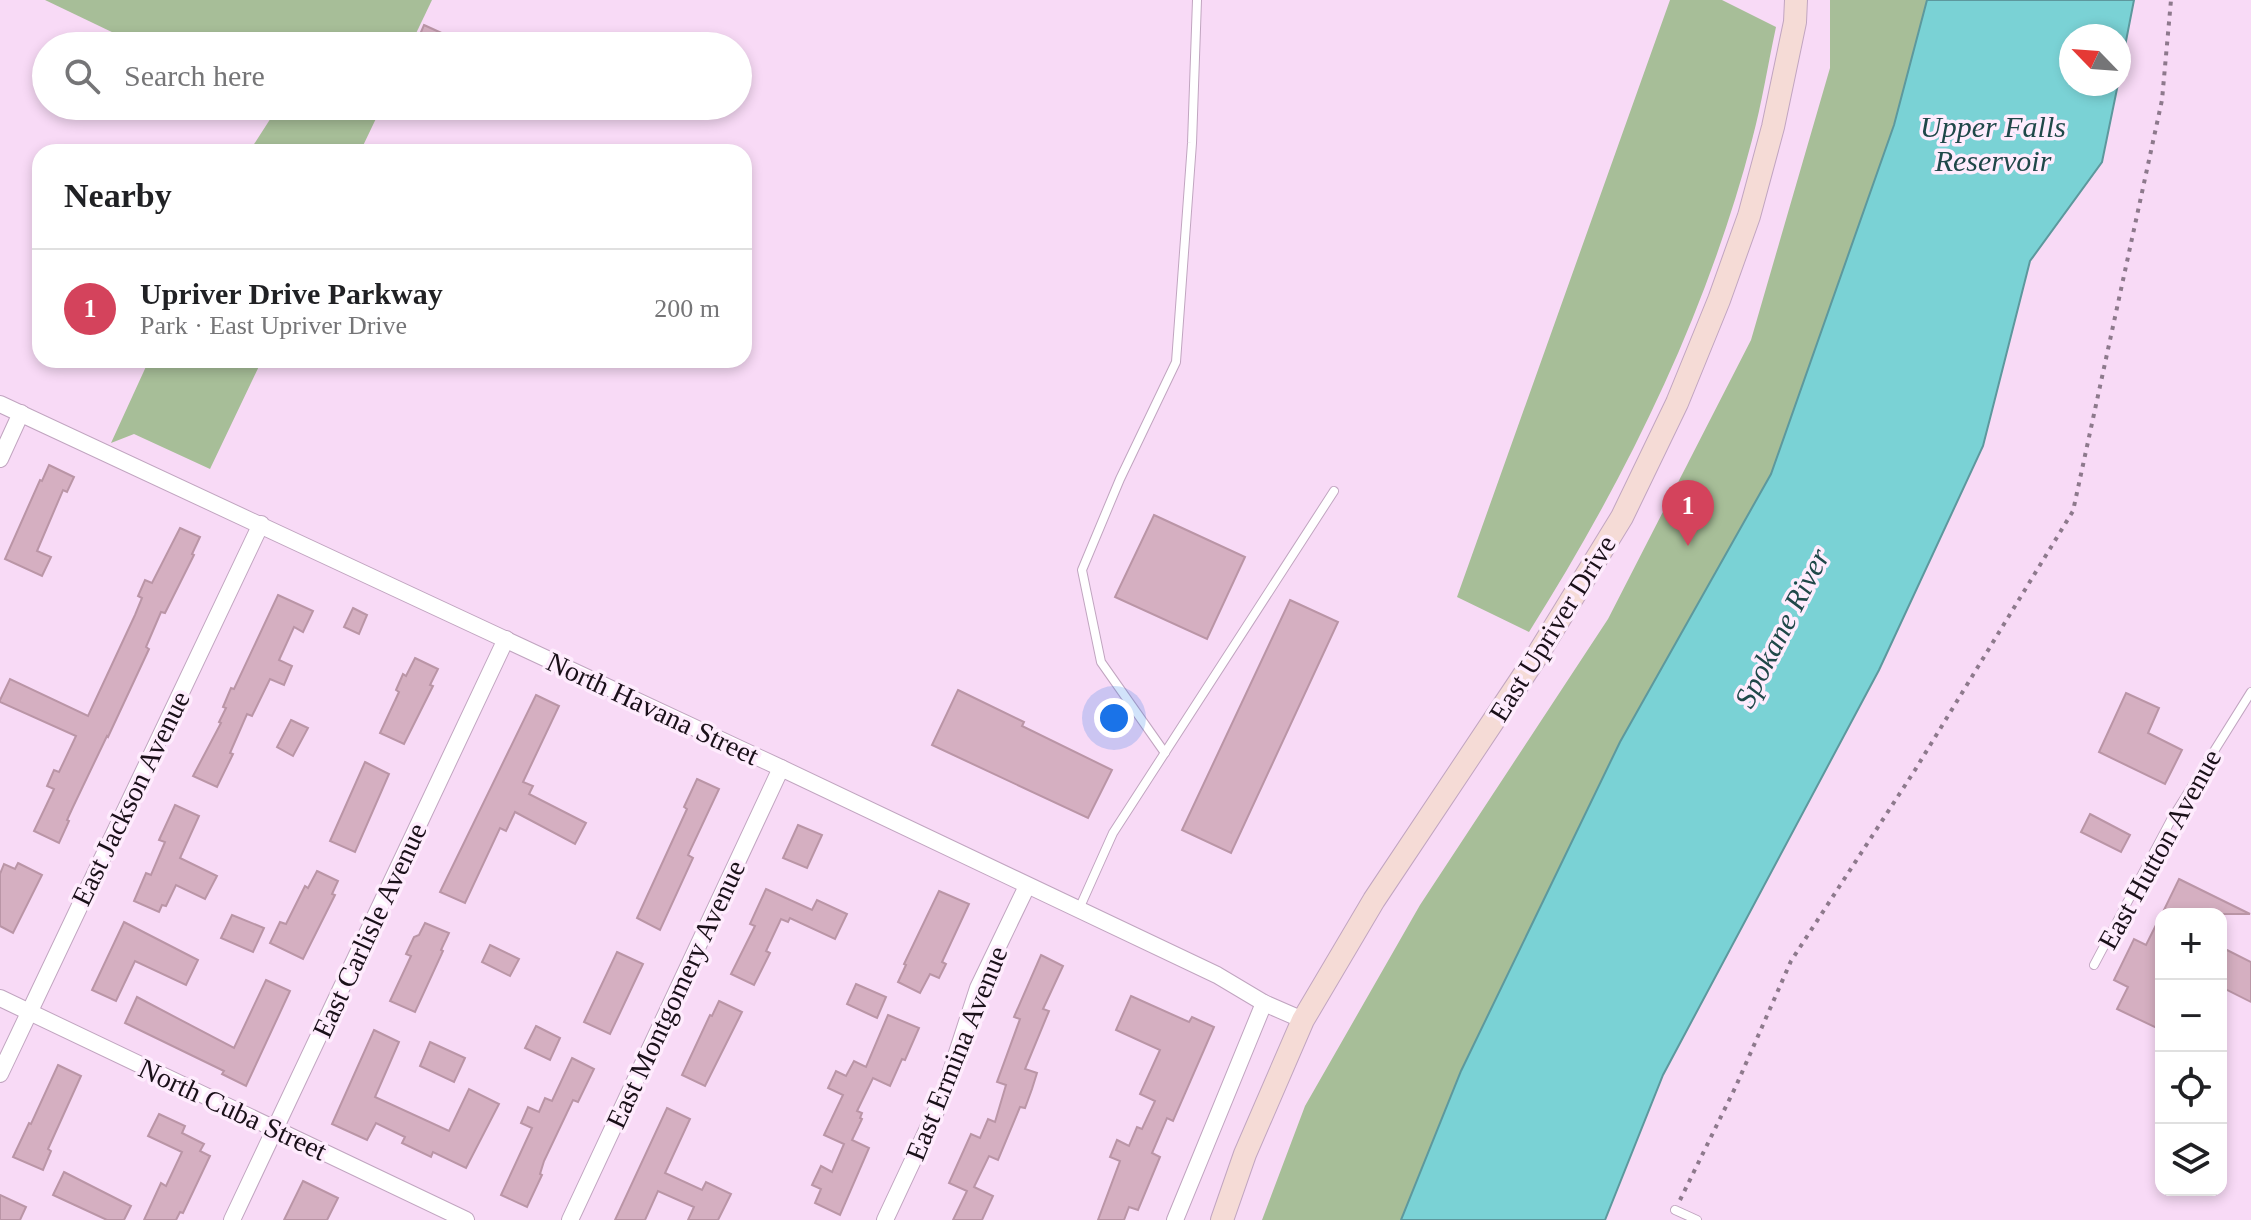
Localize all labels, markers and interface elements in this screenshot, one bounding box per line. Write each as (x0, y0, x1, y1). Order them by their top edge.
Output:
north arrow (2059, 24, 2131, 96)
search box (32, 32, 752, 120)
icon: search (60, 54, 104, 98)
text: Search here (124, 59, 265, 92)
water label: Upper Falls Reservoir (1920, 110, 2066, 177)
text: Nearby (64, 177, 172, 214)
text: Upriver Drive Parkway (140, 277, 443, 310)
text: 1 (84, 294, 97, 323)
text: 200 m (654, 294, 720, 323)
text: Park · East Upriver Drive (140, 311, 407, 340)
pin: 1 (1662, 480, 1714, 546)
street label: East Upriver Drive (1483, 530, 1622, 727)
water label: Spokane River (1727, 542, 1836, 713)
street label: North Havana Street (542, 646, 764, 771)
street label: East Jackson Avenue (65, 686, 196, 910)
your location (1094, 698, 1134, 738)
street label: East Hutton Avenue (2092, 744, 2227, 954)
street label: East Carlisle Avenue (306, 818, 433, 1042)
street label: East Montgomery Avenue (600, 855, 751, 1133)
map controls (2155, 908, 2227, 1196)
button: + (2155, 908, 2227, 980)
street label: East Ermina Avenue (899, 942, 1014, 1165)
button: − (2155, 980, 2227, 1052)
street label: North Cuba Street (134, 1052, 332, 1167)
button: locate (2155, 1052, 2227, 1124)
button: layers (2155, 1124, 2227, 1196)

